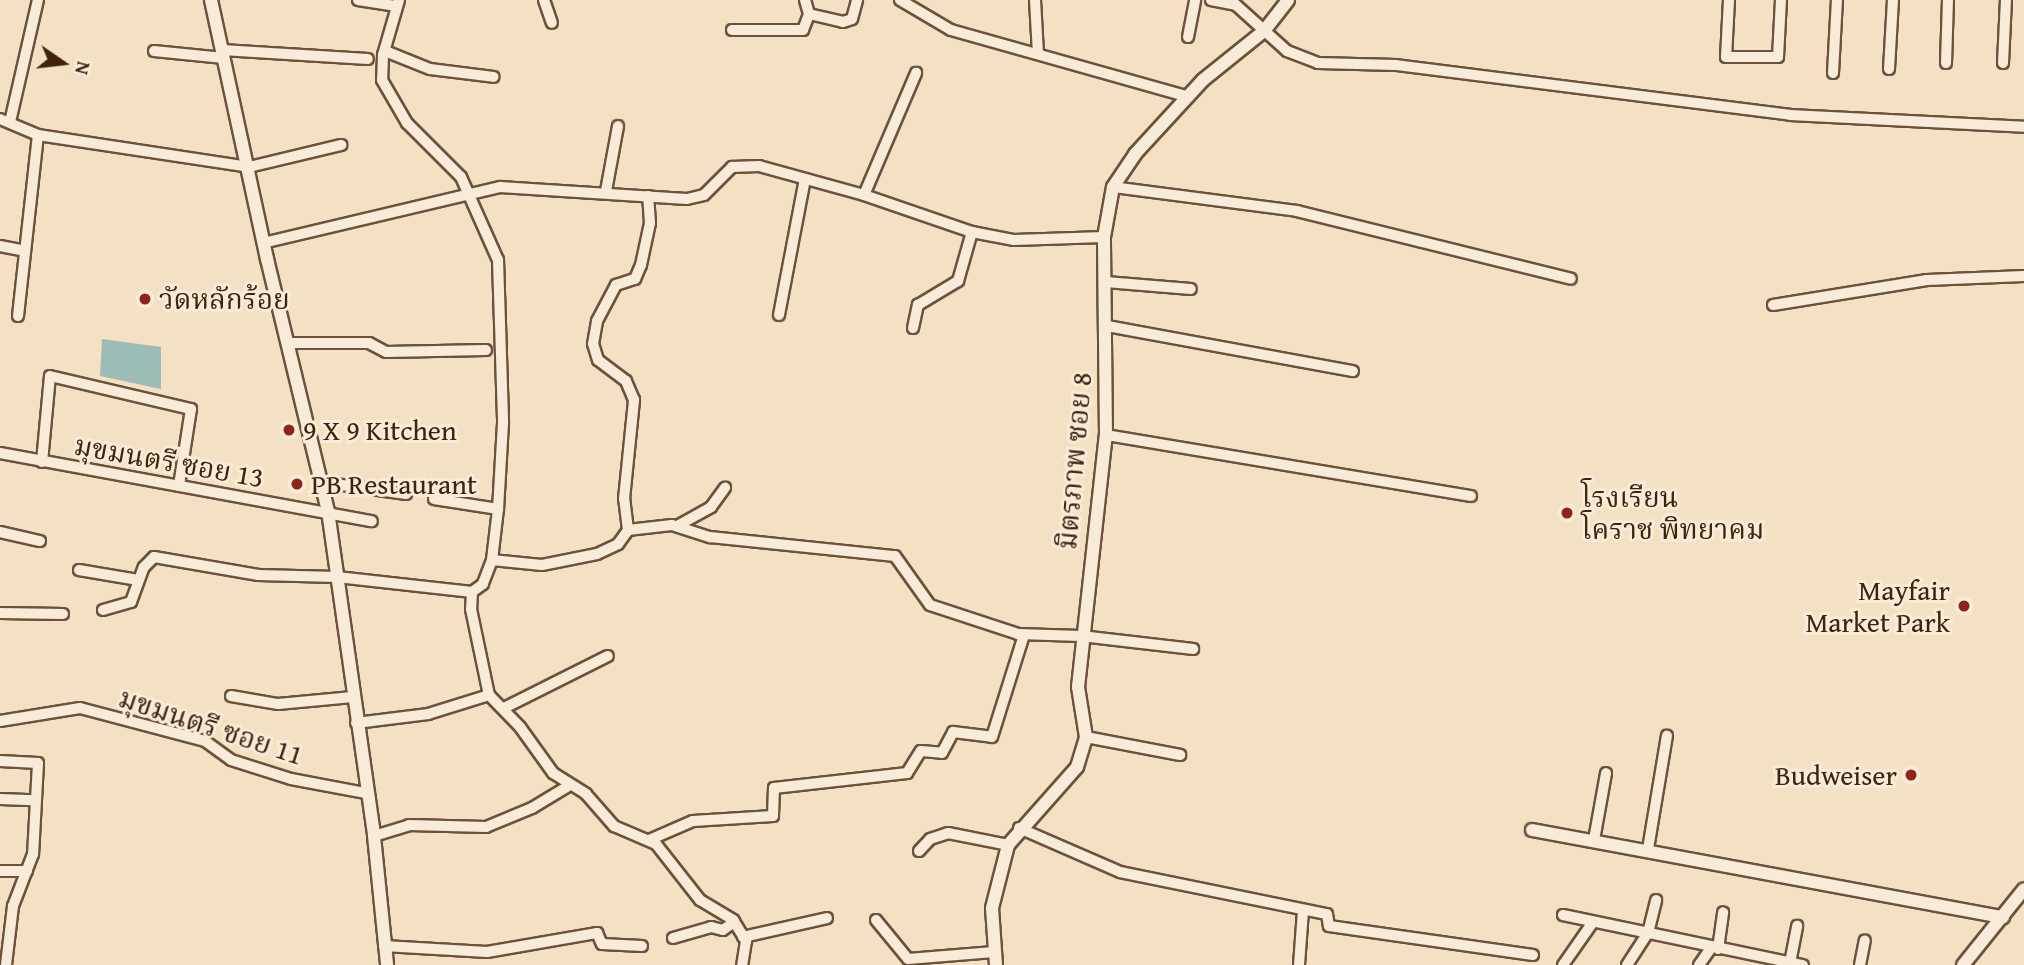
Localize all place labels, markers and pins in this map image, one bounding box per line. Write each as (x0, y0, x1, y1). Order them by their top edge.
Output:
place label: วัดหลักร้อย (159, 282, 290, 316)
marker: วัดหลักร้อย (137, 291, 153, 307)
place label: 9 X 9 Kitchen (303, 413, 457, 447)
marker: 9 X 9 Kitchen (281, 422, 297, 438)
place label: PB Restaurant (311, 467, 477, 501)
marker: PB Restaurant (289, 476, 305, 492)
place label: โรงเรียน โคราช พิทยาคม (1581, 480, 1764, 546)
marker: โรงเรียน โคราช พิทยาคม (1559, 505, 1575, 521)
place label: Mayfair Market Park (1805, 573, 1950, 639)
marker: Mayfair Market Park (1956, 598, 1972, 614)
place label: Budweiser (1775, 758, 1897, 792)
marker: Budweiser (1903, 767, 1919, 783)

